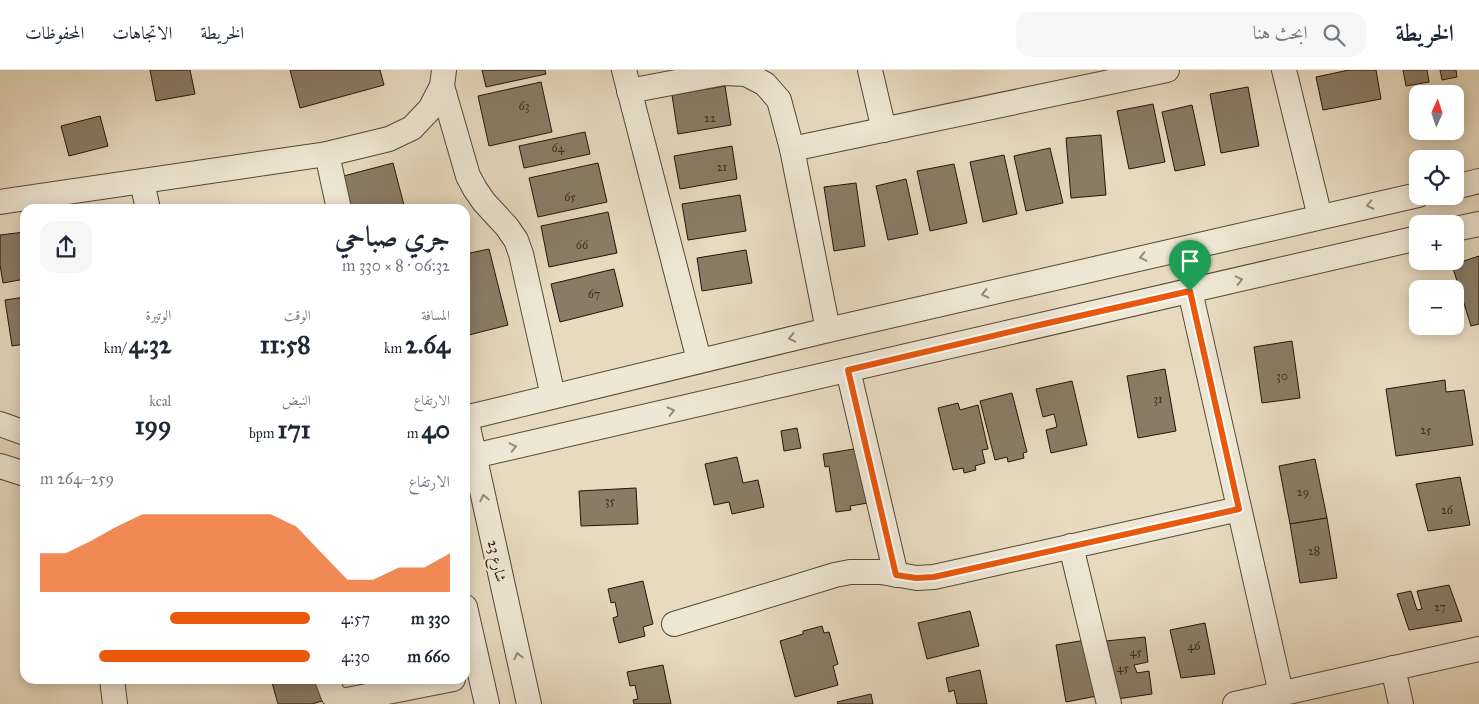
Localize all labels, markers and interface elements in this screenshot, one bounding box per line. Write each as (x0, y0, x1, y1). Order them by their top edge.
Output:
search box (1016, 12, 1366, 57)
text: الخريطة (1396, 18, 1454, 48)
text: ابحث هنا (1253, 21, 1308, 44)
icon: search (1320, 21, 1348, 49)
text: المحفوظات (25, 22, 84, 44)
text: الاتجاهات (112, 22, 172, 44)
text: الخريطة (200, 22, 244, 44)
north arrow (1409, 85, 1464, 140)
map controls (1409, 85, 1464, 335)
house number: 63 (519, 99, 530, 113)
house number: 22 (704, 111, 716, 125)
house number: 64 (552, 141, 565, 155)
button: locate (1409, 150, 1464, 205)
house number: 21 (717, 160, 728, 174)
house number: 65 (564, 190, 576, 204)
one-way arrow (1365, 200, 1374, 210)
button: + (1409, 215, 1464, 270)
text: جري صباحي (335, 219, 450, 254)
button: share (40, 221, 92, 273)
house number: 66 (576, 238, 589, 252)
pin (1169, 240, 1211, 291)
icon: arrive (1176, 247, 1204, 275)
one-way arrow (1139, 251, 1148, 262)
text: 06:32 · 8 × 330 m (342, 256, 450, 275)
one-way arrow (1234, 275, 1243, 286)
button: − (1409, 280, 1464, 335)
house number: 67 (588, 287, 600, 301)
one-way arrow (980, 288, 989, 299)
text: الوتيرة (146, 307, 171, 324)
text: الوقت (284, 307, 311, 324)
text: المسافة (421, 307, 450, 324)
text: 4:32 (129, 329, 171, 360)
text: 11:58 (260, 329, 311, 360)
text: 2.64 (405, 329, 450, 360)
one-way arrow (788, 332, 797, 343)
text: /km (104, 340, 129, 357)
text: km (384, 340, 405, 357)
house number: 30 (1276, 369, 1288, 383)
text: النبض (282, 392, 311, 409)
text: الارتفاع (414, 392, 450, 409)
house number: 31 (1153, 392, 1163, 406)
text: kcal (149, 393, 171, 410)
one-way arrow (666, 406, 675, 417)
text: 199 (135, 410, 171, 441)
text: 171 (278, 414, 311, 445)
text: 40 (422, 414, 450, 445)
house number: 25 (1420, 423, 1432, 437)
text: bpm (249, 425, 278, 442)
text: m (407, 425, 422, 442)
one-way arrow (508, 442, 517, 453)
text: 259–264 m (40, 469, 114, 488)
text: الارتفاع (408, 472, 450, 491)
house number: 29 (1297, 485, 1309, 499)
one-way arrow (479, 493, 489, 502)
house number: 35 (605, 494, 616, 508)
house number: 26 (1441, 503, 1454, 517)
street label: شارع 23 (480, 538, 510, 585)
house number: 28 (1308, 544, 1320, 558)
house number: 27 (1434, 600, 1446, 614)
text: 4:57 (341, 609, 370, 628)
text: 330 m (411, 609, 450, 628)
house number: 46 (1188, 639, 1201, 653)
house number: 45 (1130, 645, 1143, 659)
text: 4:30 (341, 647, 370, 666)
text: 660 m (407, 647, 450, 666)
one-way arrow (513, 652, 524, 661)
house number: 45 (1117, 661, 1130, 675)

